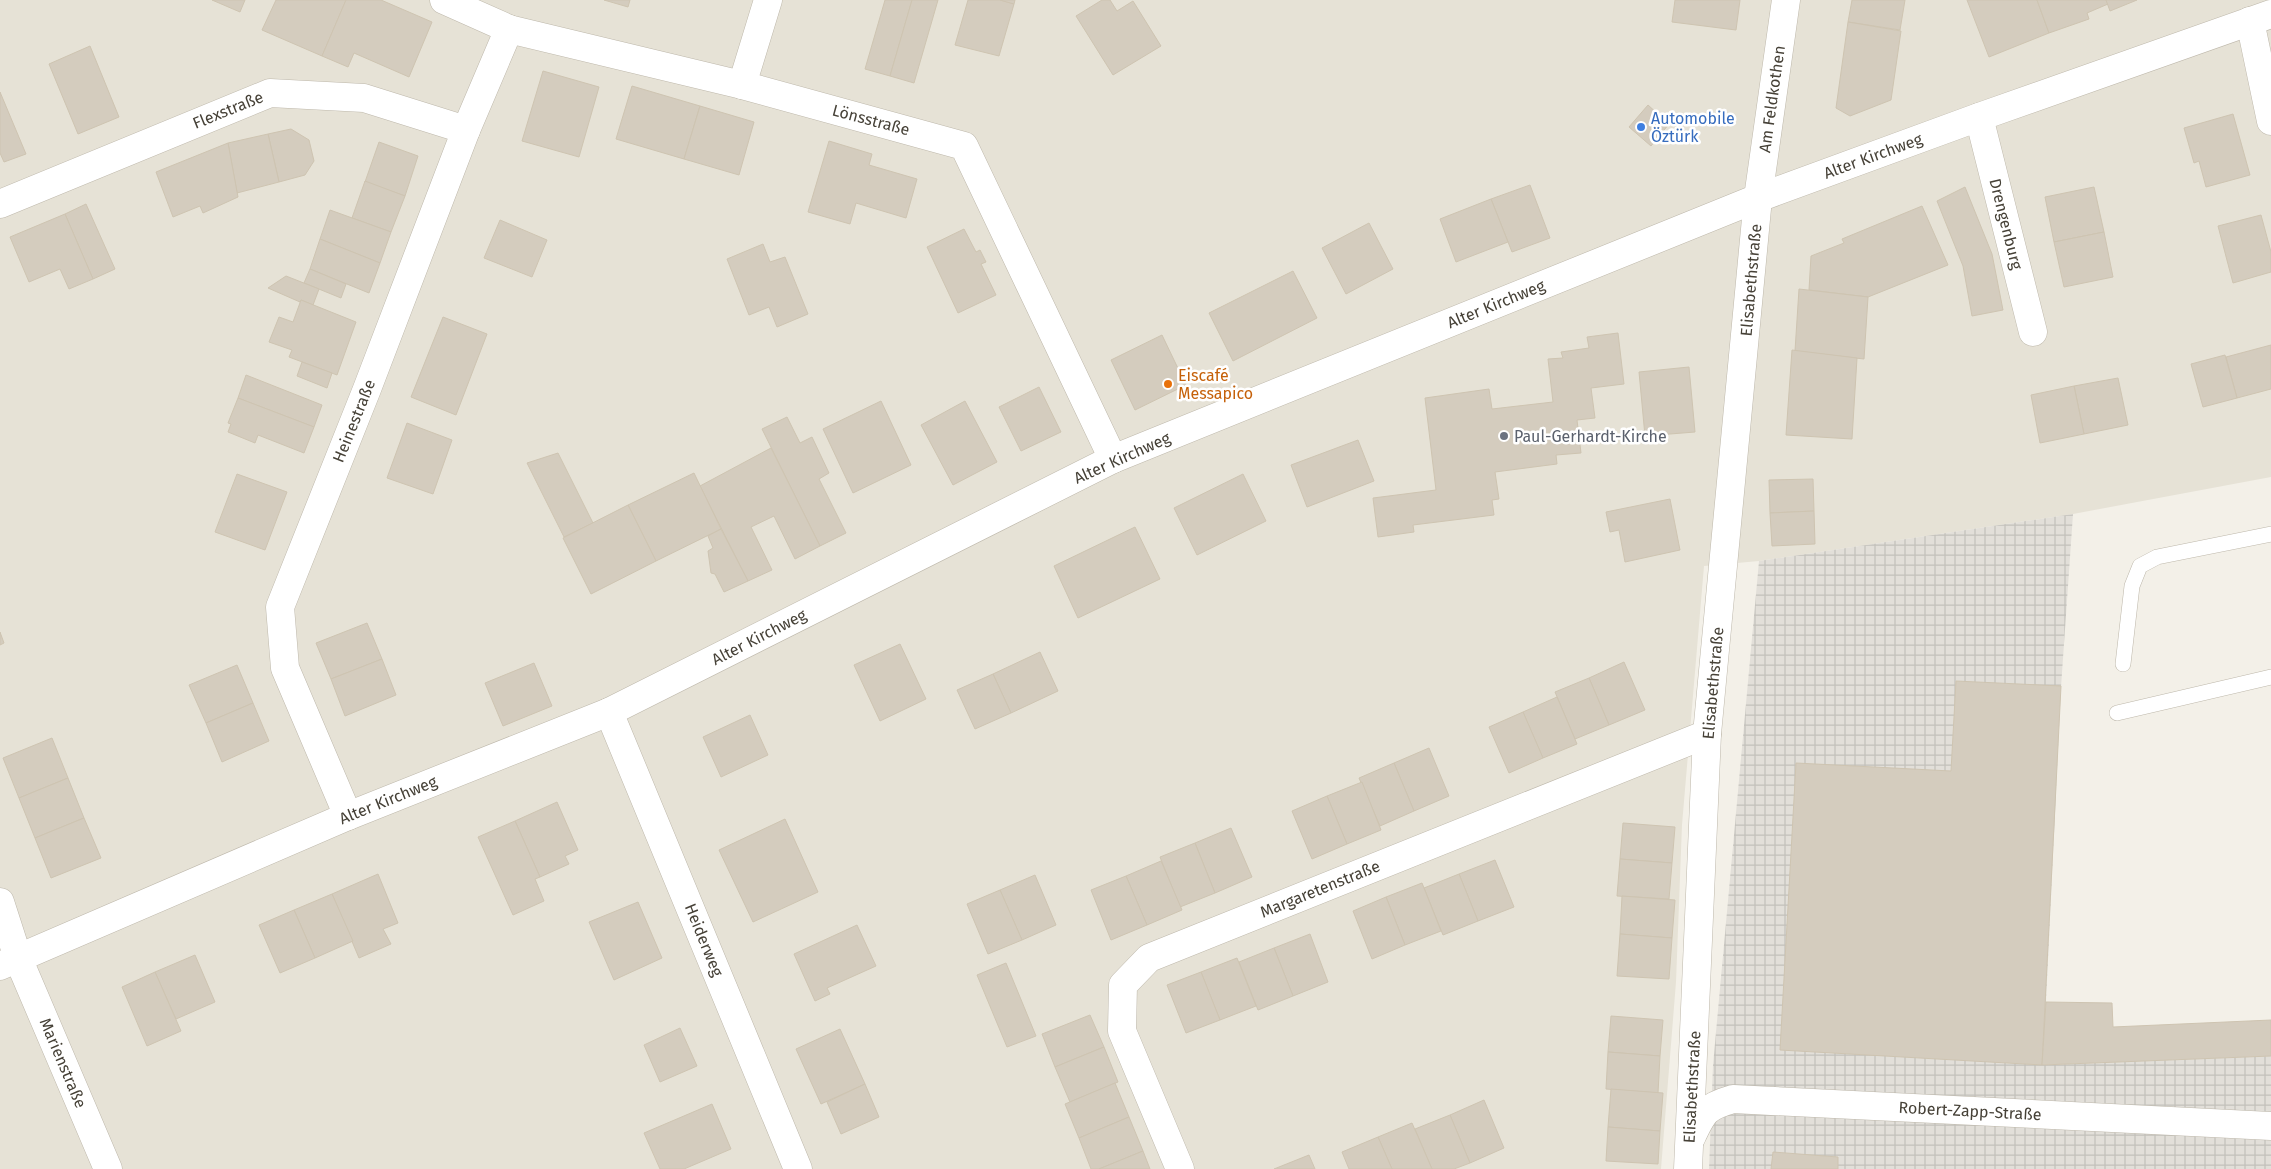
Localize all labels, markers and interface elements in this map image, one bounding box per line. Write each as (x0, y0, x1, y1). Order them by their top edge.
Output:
street label: Am Feldkothen (1755, 44, 1789, 154)
street label: Flexstraße (190, 87, 266, 133)
street label: Lönsstraße (830, 101, 912, 139)
place label: Automobile Öztürk (1651, 109, 1735, 146)
marker: Automobile Öztürk (1635, 121, 1647, 133)
street label: Alter Kirchweg (1821, 129, 1926, 183)
street label: Drengenburg (1985, 176, 2027, 272)
street label: Elisabethstraße (1737, 223, 1765, 337)
street label: Alter Kirchweg (1444, 276, 1548, 332)
place label: Eiscafé Messapico (1178, 366, 1253, 403)
street label: Heinestraße (329, 377, 379, 465)
marker: Eiscafé Messapico (1162, 378, 1174, 390)
place label: Paul-Gerhardt-Kirche (1514, 427, 1667, 446)
street label: Alter Kirchweg (1071, 428, 1174, 488)
marker: Paul-Gerhardt-Kirche (1498, 430, 1510, 442)
street label: Alter Kirchweg (708, 605, 810, 669)
street label: Elisabethstraße (1699, 626, 1727, 740)
street label: Alter Kirchweg (336, 772, 440, 828)
street label: Margaretenstraße (1257, 856, 1383, 922)
street label: Heiderweg (681, 901, 728, 980)
street label: Marienstraße (36, 1015, 90, 1111)
street label: Elisabethstraße (1680, 1030, 1704, 1144)
street label: Robert-Zapp-Straße (1898, 1098, 2042, 1124)

